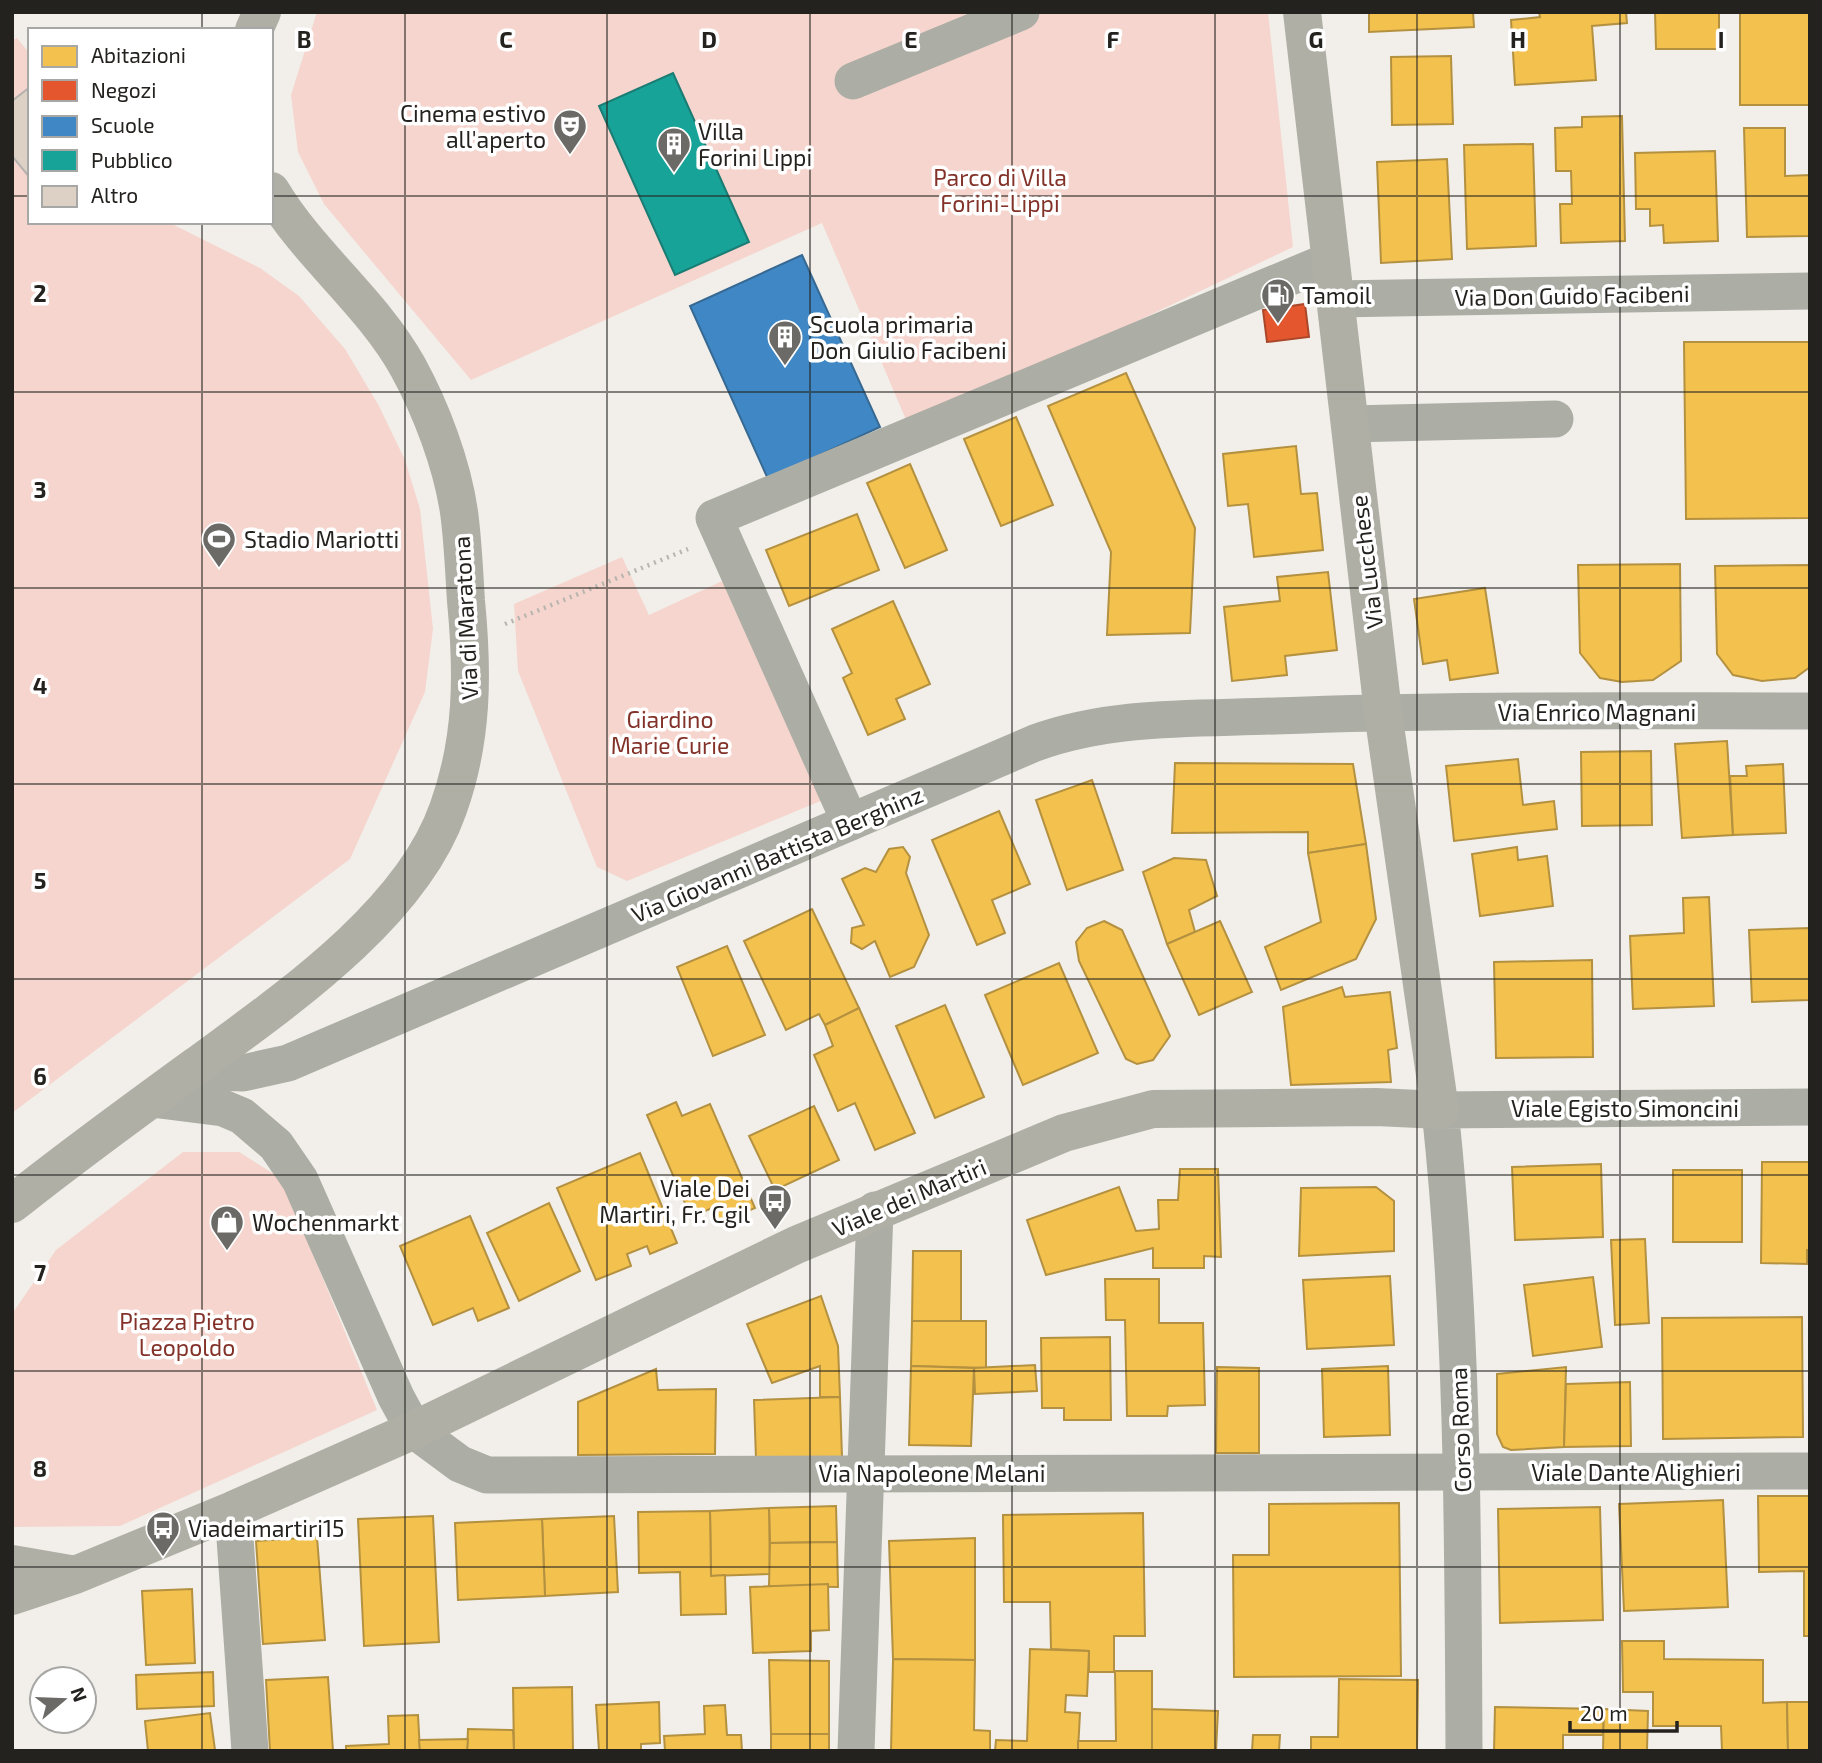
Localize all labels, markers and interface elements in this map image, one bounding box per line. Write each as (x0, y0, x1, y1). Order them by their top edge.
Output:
text: B (297, 25, 311, 53)
text: C (499, 25, 513, 53)
text: D (701, 25, 717, 53)
text: E (904, 25, 918, 53)
text: F (1107, 25, 1120, 53)
text: G (1309, 25, 1323, 53)
text: H (1510, 25, 1526, 53)
text: I (1718, 25, 1724, 53)
legend (28, 28, 273, 224)
text: Abitazioni (91, 42, 186, 67)
text: Negozi (91, 77, 157, 102)
place label: Cinema estivo all'aperto (400, 99, 546, 153)
theatre icon: Cinema estivo all'aperto (551, 107, 589, 156)
text: Scuole (91, 112, 154, 137)
place label: Villa Forini Lippi (698, 117, 812, 171)
building icon: Villa Forini Lippi (655, 125, 693, 174)
text: Pubblico (91, 147, 173, 172)
park label: Parco di Villa Forini-Lippi (933, 163, 1067, 217)
text: Altro (91, 182, 138, 207)
fuel station icon: Tamoil (1259, 276, 1297, 325)
text: 2 (33, 279, 47, 307)
street label: Via Don Guido Facibeni (1454, 279, 1690, 311)
place label: Tamoil (1302, 281, 1372, 309)
place label: Scuola primaria Don Giulio Facibeni (810, 310, 1007, 364)
building icon: Scuola primaria Don Giulio Facibeni (766, 318, 804, 367)
text: 3 (33, 475, 47, 503)
street label: Via Lucchese (1344, 494, 1388, 630)
sports icon: Stadio Mariotti (200, 520, 238, 569)
place label: Stadio Mariotti (244, 525, 399, 553)
street label: Via di Maratona (447, 535, 483, 701)
text: 4 (33, 671, 47, 699)
street label: Via Enrico Magnani (1498, 698, 1696, 726)
park label: Giardino Marie Curie (611, 705, 729, 759)
street label: Via Giovanni Battista Berghinz (627, 780, 927, 928)
text: 5 (34, 866, 46, 894)
text: 6 (33, 1062, 47, 1090)
street label: Viale Egisto Simoncini (1511, 1094, 1739, 1122)
street label: Viale dei Martiri (828, 1152, 990, 1242)
place label: Viale Dei Martiri, Fr. Cgil (599, 1174, 750, 1228)
bus stop icon: Viale Dei Martiri, Fr. Cgil (756, 1182, 794, 1231)
shop icon: Wochenmarkt (208, 1203, 246, 1252)
place label: Wochenmarkt (252, 1208, 399, 1236)
text: 7 (34, 1258, 46, 1286)
park label: Piazza Pietro Leopoldo (119, 1307, 255, 1361)
street label: Corso Roma (1444, 1367, 1476, 1493)
text: 8 (33, 1454, 47, 1482)
street label: Viale Dante Alighieri (1531, 1458, 1741, 1486)
street label: Via Napoleone Melani (819, 1459, 1045, 1487)
bus stop icon: Viadeimartiri15 (144, 1509, 182, 1558)
place label: Viadeimartiri15 (188, 1514, 344, 1542)
north arrow (28, 1665, 98, 1735)
text: N (66, 1684, 93, 1705)
scale bar (1570, 1690, 1677, 1734)
text: 20 m (1580, 1700, 1628, 1725)

